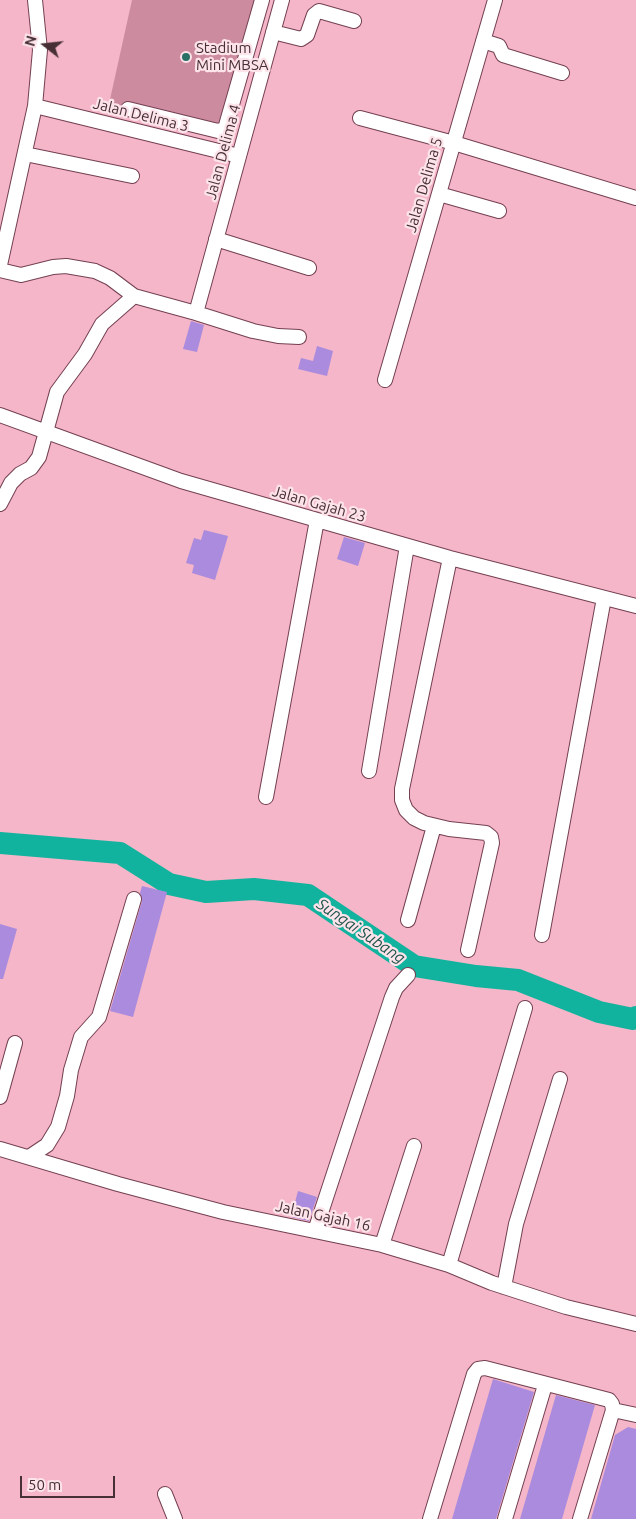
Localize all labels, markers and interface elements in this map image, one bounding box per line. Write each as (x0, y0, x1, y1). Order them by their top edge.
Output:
north arrow (20, 20, 70, 70)
text: N (21, 34, 40, 48)
place label: Stadium Mini MBSA (196, 39, 268, 74)
marker: Stadium Mini MBSA (180, 51, 192, 63)
street label: Jalan Delima 3 (91, 94, 191, 136)
street label: Jalan Delima 4 (202, 102, 244, 202)
street label: Jalan Delima 5 (402, 136, 446, 234)
street label: Jalan Gajah 23 (270, 482, 368, 526)
water label: Sungai Subang (313, 894, 409, 968)
street label: Jalan Gajah 16 (274, 1197, 372, 1235)
scale bar (22, 1466, 118, 1498)
text: 50 m (28, 1476, 61, 1493)

